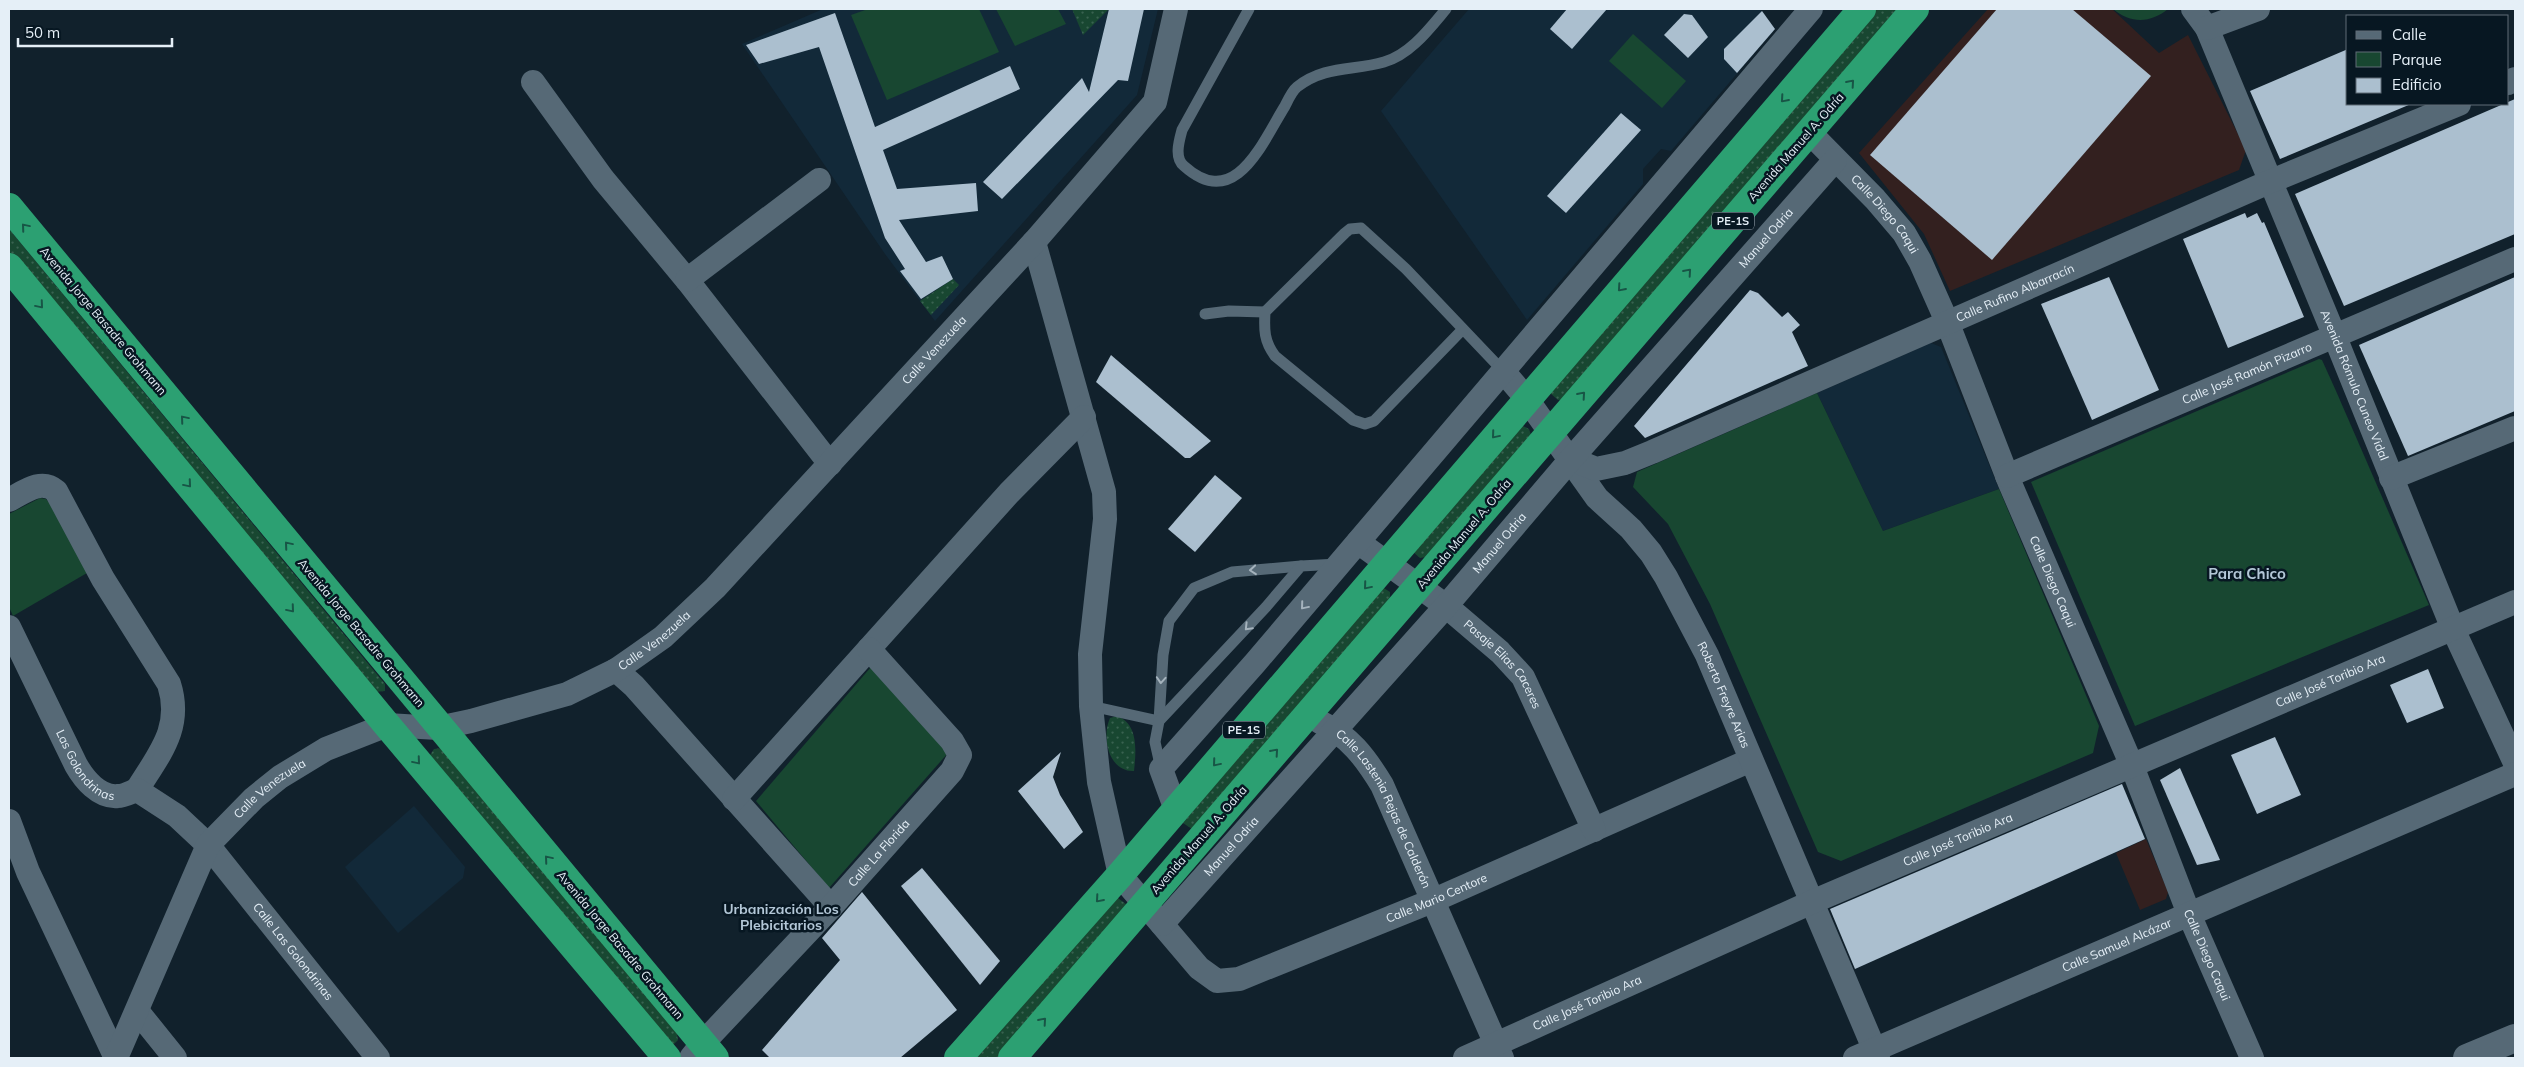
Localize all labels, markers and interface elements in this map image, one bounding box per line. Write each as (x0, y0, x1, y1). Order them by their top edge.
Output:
scale bar (18, 15, 171, 47)
legend (2346, 15, 2509, 105)
text: 50 m (25, 23, 60, 42)
text: Calle (2392, 25, 2426, 44)
text: Parque (2392, 50, 2442, 69)
text: Edificio (2392, 75, 2442, 94)
one-way arrow (1846, 79, 1855, 88)
street label: Avenida Manuel A. Odría (1745, 89, 1847, 204)
one-way arrow (1781, 93, 1790, 102)
street label: Calle Diego Caqui (1848, 171, 1922, 256)
street label: Manuel Odria (1735, 205, 1796, 271)
road number: PE-1S (1712, 212, 1754, 230)
one-way arrow (22, 223, 31, 232)
street label: Avenida Jorge Basadre Grohmann (37, 243, 170, 398)
street label: Calle Rufino Albarracín (1953, 260, 2076, 325)
one-way arrow (1683, 269, 1691, 278)
one-way arrow (1618, 282, 1627, 291)
one-way arrow (34, 299, 42, 308)
street label: Avenida Rómulo Cuneo Vidal (2318, 307, 2392, 463)
street label: Calle Venezuela (898, 312, 969, 387)
street label: Calle José Ramón Pizarro (2180, 339, 2314, 407)
one-way arrow (1576, 392, 1585, 401)
one-way arrow (181, 416, 190, 425)
one-way arrow (1491, 430, 1500, 439)
street label: Avenida Manuel A. Odría (1413, 476, 1514, 592)
one-way arrow (182, 478, 190, 487)
street label: Manuel Odria (1469, 509, 1529, 576)
street label: Calle Diego Caqui (2027, 533, 2079, 630)
one-way arrow (285, 542, 293, 551)
street label: Avenida Jorge Basadre Grohmann (295, 555, 428, 710)
district label: Para Chico (2208, 564, 2286, 583)
one-way arrow (1248, 565, 1256, 576)
one-way arrow (1363, 580, 1372, 589)
one-way arrow (1300, 601, 1309, 610)
one-way arrow (286, 604, 295, 613)
street label: Calle Venezuela (615, 607, 693, 673)
street label: Pasaje Elias Caceres (1461, 616, 1545, 711)
one-way arrow (1245, 621, 1254, 630)
street label: Roberto Freyre Arias (1694, 639, 1754, 750)
street label: Calle José Toribio Ara (2273, 650, 2387, 710)
one-way arrow (1156, 676, 1167, 684)
road number: PE-1S (1223, 722, 1265, 738)
street label: Calle Lastenia Rejas de Calderón (1333, 726, 1434, 891)
street label: Las Golondrinas (53, 727, 116, 803)
one-way arrow (1270, 749, 1279, 758)
street label: Calle Venezuela (230, 755, 308, 821)
one-way arrow (412, 756, 421, 765)
one-way arrow (1213, 757, 1222, 766)
street label: Avenida Manuel A. Odría (1148, 782, 1250, 897)
street label: Calle José Toribio Ara (1900, 809, 2015, 869)
street label: Manuel Odria (1200, 813, 1261, 879)
street label: Calle La Florida (844, 816, 913, 890)
one-way arrow (544, 855, 553, 864)
street label: Avenida Jorge Basadre Grohmann (554, 867, 687, 1022)
street label: Calle Mario Centore (1384, 870, 1489, 926)
one-way arrow (1096, 894, 1105, 903)
street label: Calle Las Golondrinas (250, 900, 337, 1003)
district label: Urbanización Los Plebicitarios (723, 900, 839, 934)
street label: Calle Diego Caqui (2181, 907, 2234, 1003)
street label: Calle Samuel Alcázar (2059, 914, 2174, 975)
street label: Calle José Toribio Ara (1530, 972, 1644, 1034)
one-way arrow (1038, 1018, 1047, 1027)

